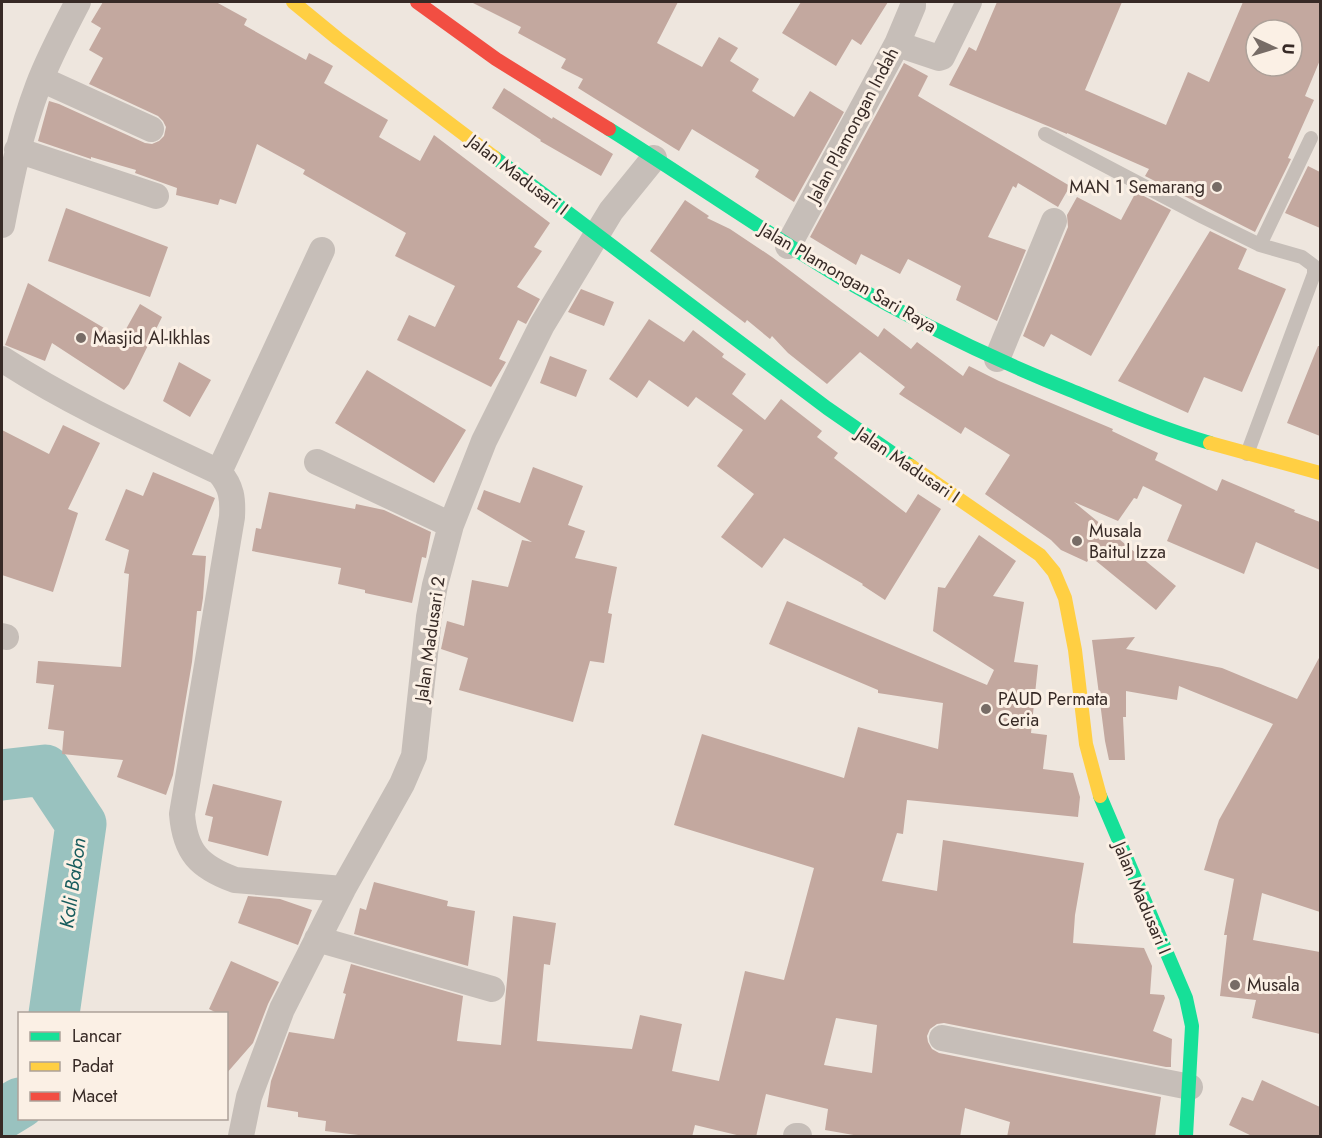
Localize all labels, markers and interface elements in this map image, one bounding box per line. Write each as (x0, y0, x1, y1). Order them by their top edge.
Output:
north arrow (1244, 18, 1304, 78)
street label: Jalan Plamongan Indah (800, 43, 905, 209)
text: U (1277, 43, 1300, 55)
street label: Jalan Madusari I (461, 127, 574, 222)
place label: MAN 1 Semarang (1069, 174, 1205, 200)
marker: MAN 1 Semarang (1210, 180, 1224, 194)
street label: Jalan Plamongan Sari Raya (753, 216, 941, 339)
place label: Masjid Al-Ikhlas (93, 325, 210, 351)
marker: Masjid Al-Ikhlas (74, 331, 88, 345)
street label: Jalan Madusari I (849, 420, 965, 509)
place label: Musala Baitul Izza (1089, 518, 1166, 565)
marker: Musala Baitul Izza (1070, 534, 1084, 548)
street label: Jalan Madusari 2 (408, 575, 452, 705)
place label: PAUD Permata Ceria (998, 686, 1108, 733)
marker: PAUD Permata Ceria (979, 702, 993, 716)
water label: Kali Babon (52, 836, 94, 930)
street label: Jalan Madusari I (1106, 836, 1177, 958)
place label: Musala (1247, 972, 1300, 998)
marker: Musala (1228, 978, 1242, 992)
legend (18, 1012, 228, 1120)
text: Lancar (72, 1023, 122, 1049)
text: Padat (72, 1053, 114, 1079)
text: Macet (72, 1083, 118, 1109)

